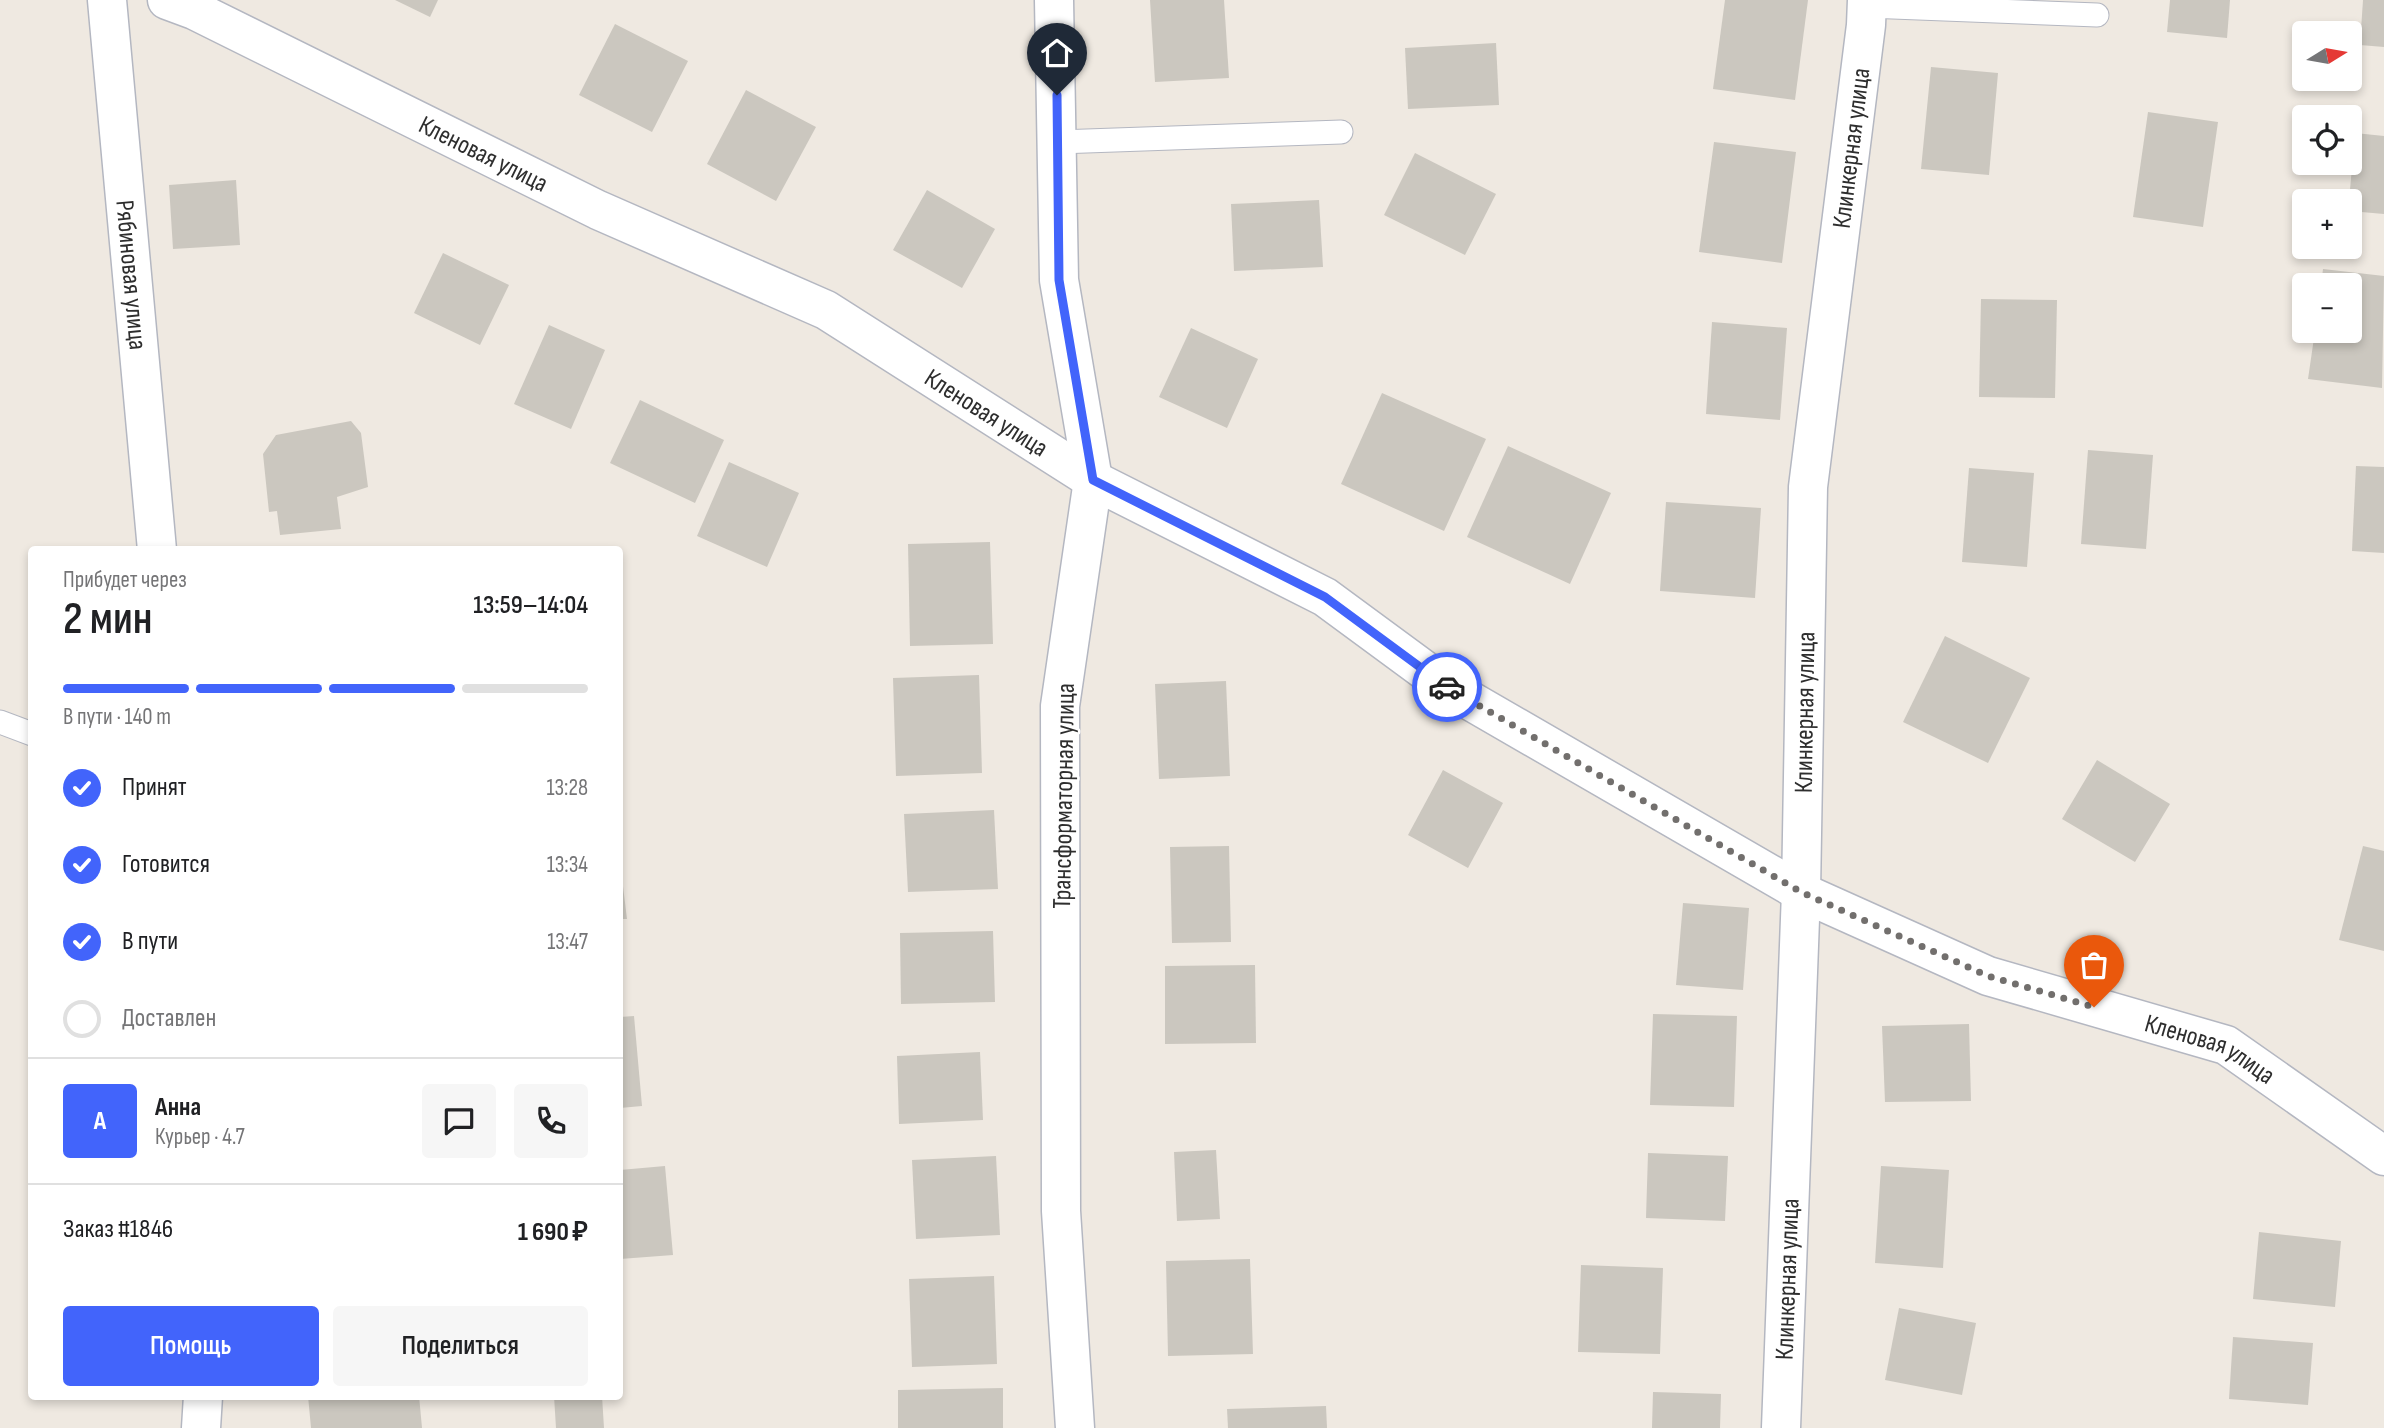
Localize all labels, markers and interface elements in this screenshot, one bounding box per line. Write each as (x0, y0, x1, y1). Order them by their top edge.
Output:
north arrow (2292, 21, 2362, 91)
map controls (2292, 21, 2362, 343)
pin (1027, 23, 1087, 95)
icon: home (1038, 34, 1076, 72)
street label: Клинкерная улица (1827, 66, 1877, 230)
button: locate (2292, 105, 2362, 175)
street label: Кленовая улица (413, 110, 553, 200)
button: + (2292, 189, 2362, 259)
street label: Рябиновая улица (108, 199, 153, 351)
button: − (2292, 273, 2362, 343)
street label: Кленовая улица (918, 363, 1053, 464)
text: Прибудет через (63, 566, 187, 594)
text: 13:59–14:04 (473, 590, 588, 621)
text: 2 мин (63, 592, 153, 647)
street label: Клинкерная улица (1789, 631, 1822, 793)
courier (1412, 652, 1482, 722)
icon: car (1428, 668, 1466, 706)
street label: Трансформаторная улица (1047, 683, 1082, 909)
text: В пути · 140 m (63, 703, 171, 731)
icon: check (63, 769, 101, 807)
text: Принят (122, 772, 187, 803)
text: 13:28 (546, 774, 588, 802)
icon: check (63, 846, 101, 884)
text: Готовится (122, 849, 210, 880)
text: 13:34 (547, 851, 588, 879)
icon: check (63, 923, 101, 961)
text: В пути (122, 926, 178, 957)
text: 13:47 (547, 928, 588, 956)
pin (2064, 935, 2124, 1007)
icon: bag (2075, 946, 2113, 984)
text: Доставлен (122, 1003, 216, 1034)
street label: Кленовая улица (2141, 1008, 2280, 1091)
button: chat (422, 1084, 496, 1158)
button: phone (514, 1084, 588, 1158)
text: Анна (155, 1092, 201, 1123)
text: А (94, 1106, 106, 1137)
text: Курьер · 4.7 (155, 1123, 245, 1151)
street label: Клинкерная улица (1770, 1198, 1807, 1360)
text: Заказ #1846 (63, 1214, 173, 1245)
text: 1 690 ₽ (518, 1217, 588, 1248)
button: Помощь (63, 1306, 319, 1386)
button: Поделиться (333, 1306, 588, 1386)

